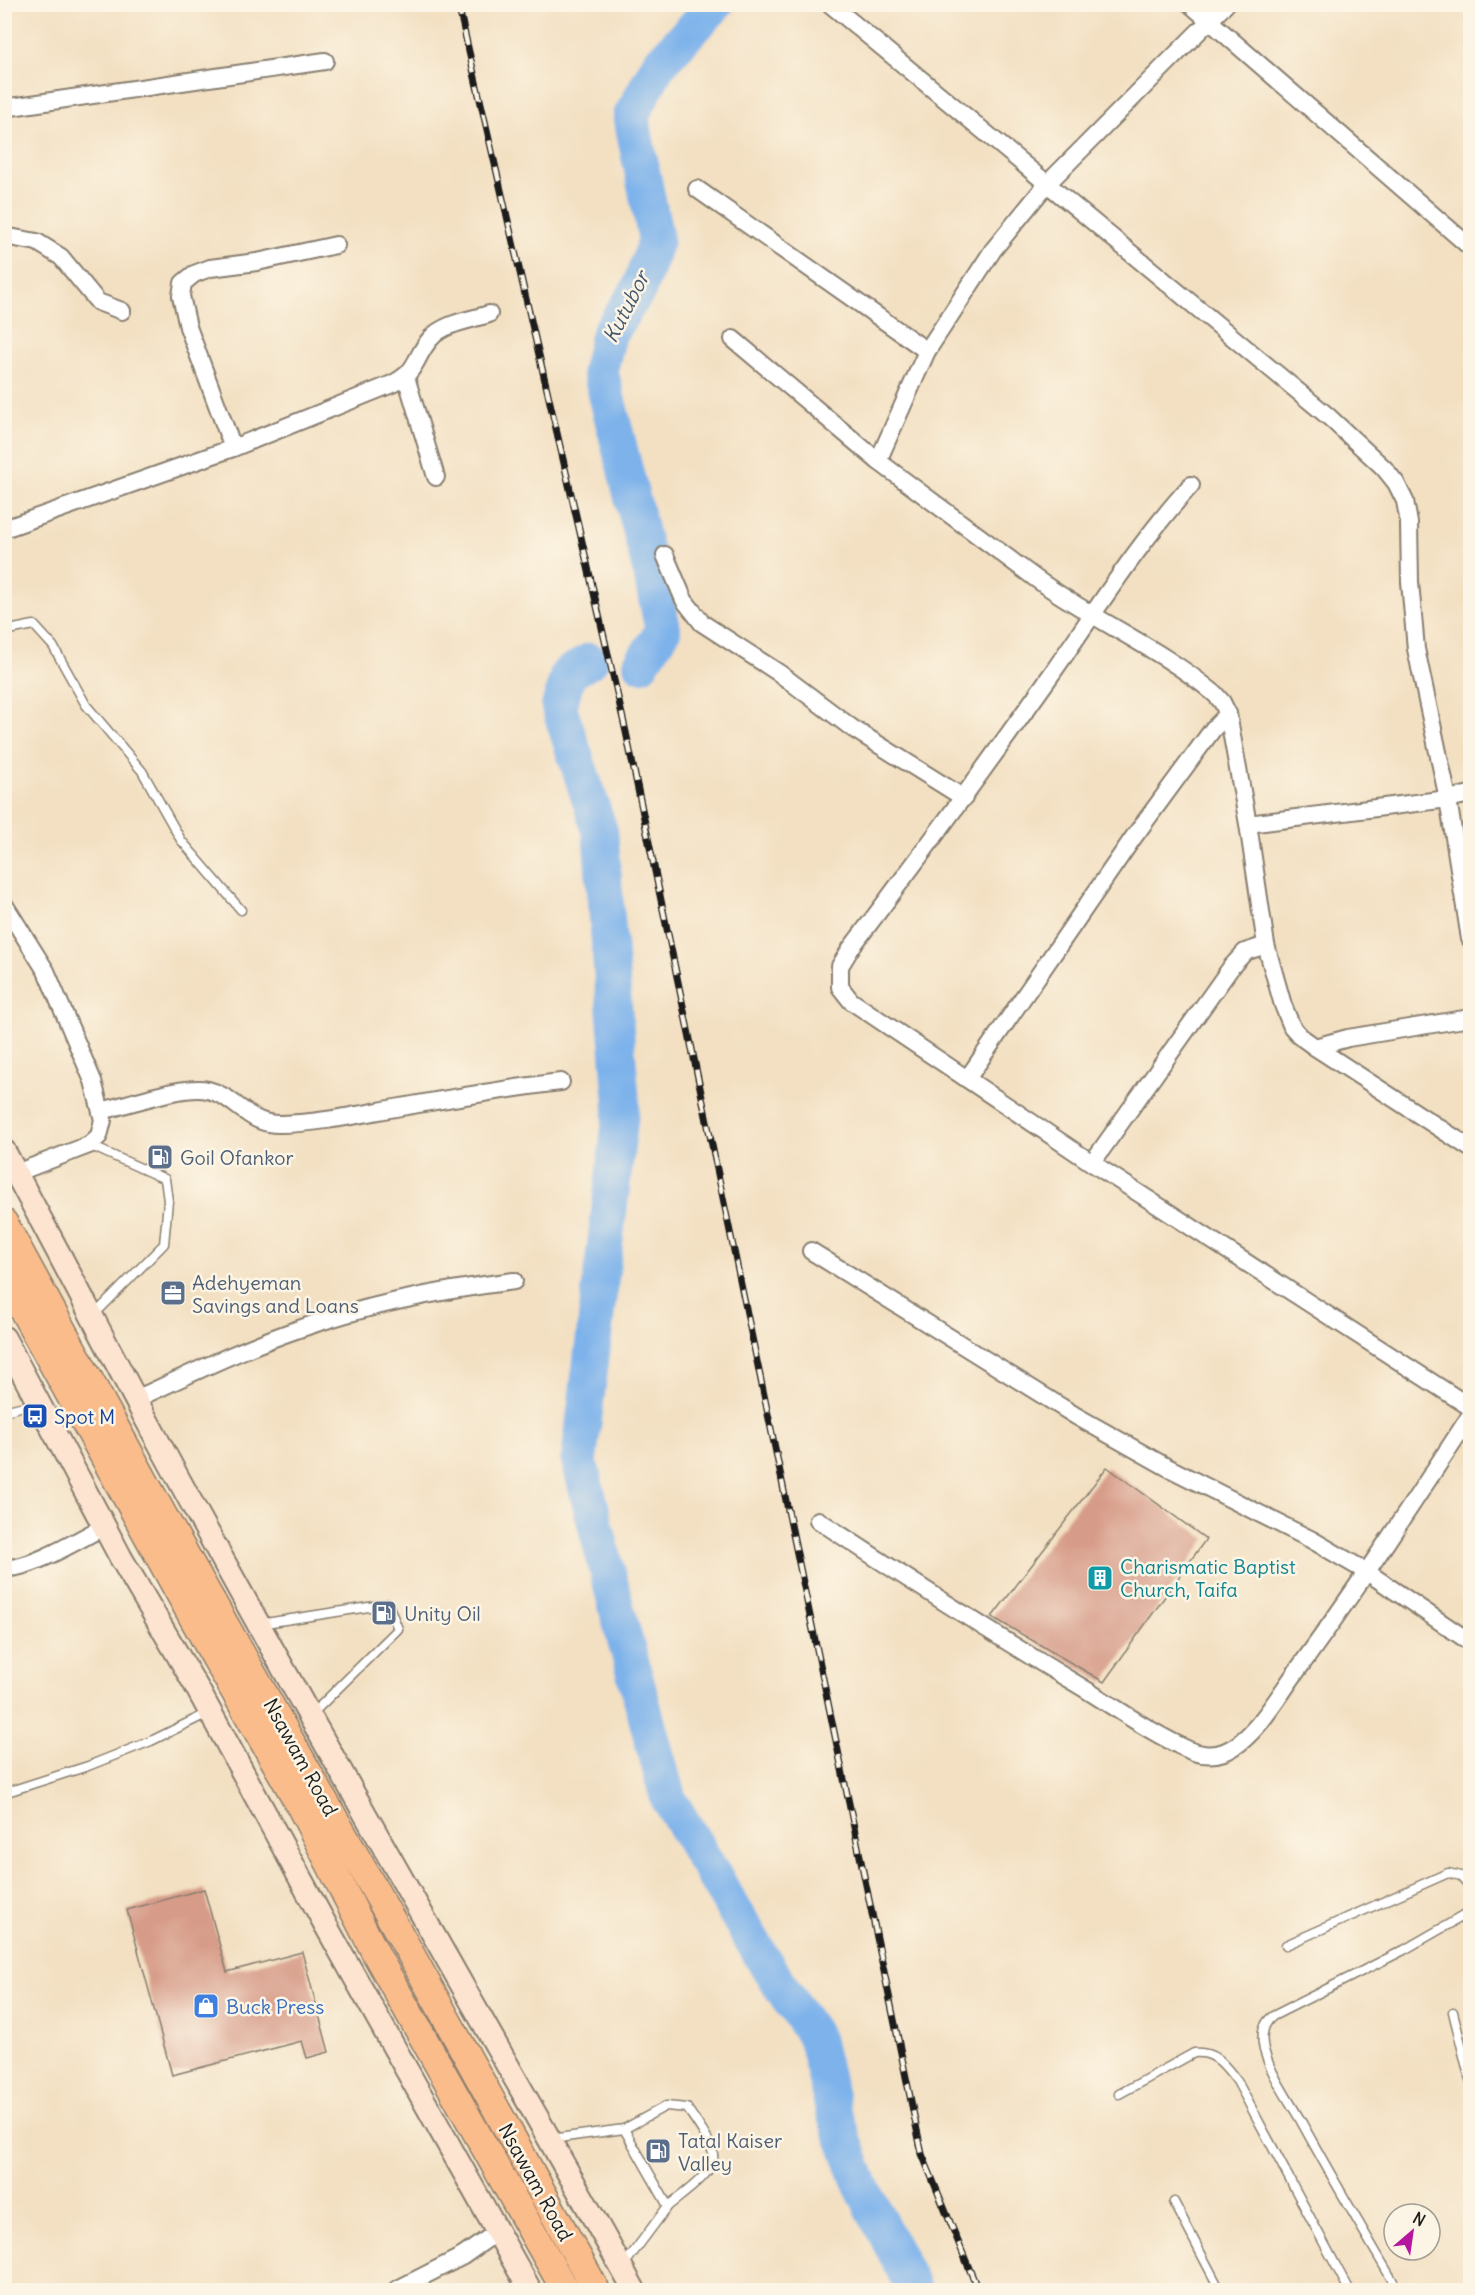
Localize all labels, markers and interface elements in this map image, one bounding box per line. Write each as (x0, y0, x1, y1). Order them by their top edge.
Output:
water label: Kutubor (597, 265, 656, 347)
fuel station icon: Goil Ofankor (145, 1142, 175, 1172)
place label: Goil Ofankor (180, 1145, 294, 1170)
place label: Adehyeman Savings and Loans (192, 1270, 359, 1318)
office icon: Adehyeman Savings and Loans (158, 1278, 188, 1308)
bus stop icon: Spot M (20, 1401, 50, 1431)
place label: Spot M (54, 1404, 115, 1429)
place label: Charismatic Baptist Church, Taifa (1120, 1554, 1296, 1602)
building icon: Charismatic Baptist Church, Taifa (1085, 1563, 1115, 1593)
fuel station icon: Unity Oil (369, 1598, 399, 1628)
place label: Unity Oil (404, 1601, 481, 1626)
street label: Nsawam Road (258, 1694, 344, 1820)
shop icon: Buck Press (191, 1991, 221, 2021)
place label: Buck Press (226, 1994, 324, 2019)
street label: Nsawam Road (493, 2119, 579, 2245)
place label: Tatal Kaiser Valley (678, 2128, 782, 2176)
fuel station icon: Tatal Kaiser Valley (643, 2136, 673, 2166)
north arrow (1382, 2202, 1442, 2262)
text: N (1410, 2207, 1429, 2230)

